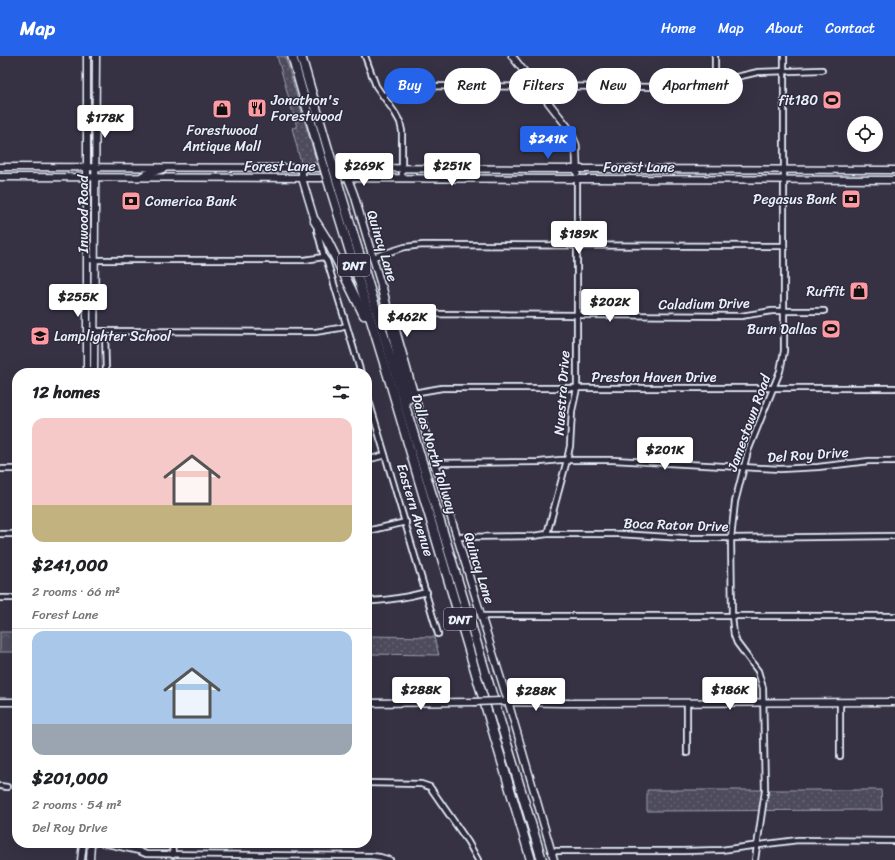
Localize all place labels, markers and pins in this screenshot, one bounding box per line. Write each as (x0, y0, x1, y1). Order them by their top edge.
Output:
place label: Jonathon's Forestwood (270, 88, 343, 129)
place label: fit180 (778, 88, 818, 113)
sports icon: fit180 (821, 89, 843, 111)
restaurant icon: Jonathon's Forestwood (246, 97, 268, 119)
shop icon: Forestwood Antique Mall (211, 98, 233, 120)
pin: $178K (77, 105, 133, 139)
place label: Forestwood Antique Mall (182, 118, 262, 159)
pin: $241K (520, 126, 576, 160)
pin: $269K (336, 153, 392, 187)
pin: $251K (424, 153, 480, 187)
place label: Pegasus Bank (753, 187, 838, 212)
bank icon: Pegasus Bank (840, 188, 862, 210)
place label: Comerica Bank (145, 189, 237, 214)
bank icon: Comerica Bank (120, 190, 142, 212)
pin: $189K (551, 221, 607, 255)
place label: Ruffit (807, 279, 845, 304)
shop icon: Ruffit (848, 280, 870, 302)
pin: $255K (50, 284, 106, 318)
pin: $202K (582, 289, 638, 323)
pin: $462K (379, 304, 435, 338)
place label: Burn Dallas (747, 317, 818, 342)
sports icon: Burn Dallas (820, 318, 842, 340)
place label: Lamplighter School (54, 324, 172, 349)
school or university icon: Lamplighter School (29, 325, 51, 347)
pin: $201K (637, 437, 693, 471)
pin: $288K (393, 677, 449, 711)
pin: $186K (702, 677, 758, 711)
pin: $288K (508, 678, 564, 712)

